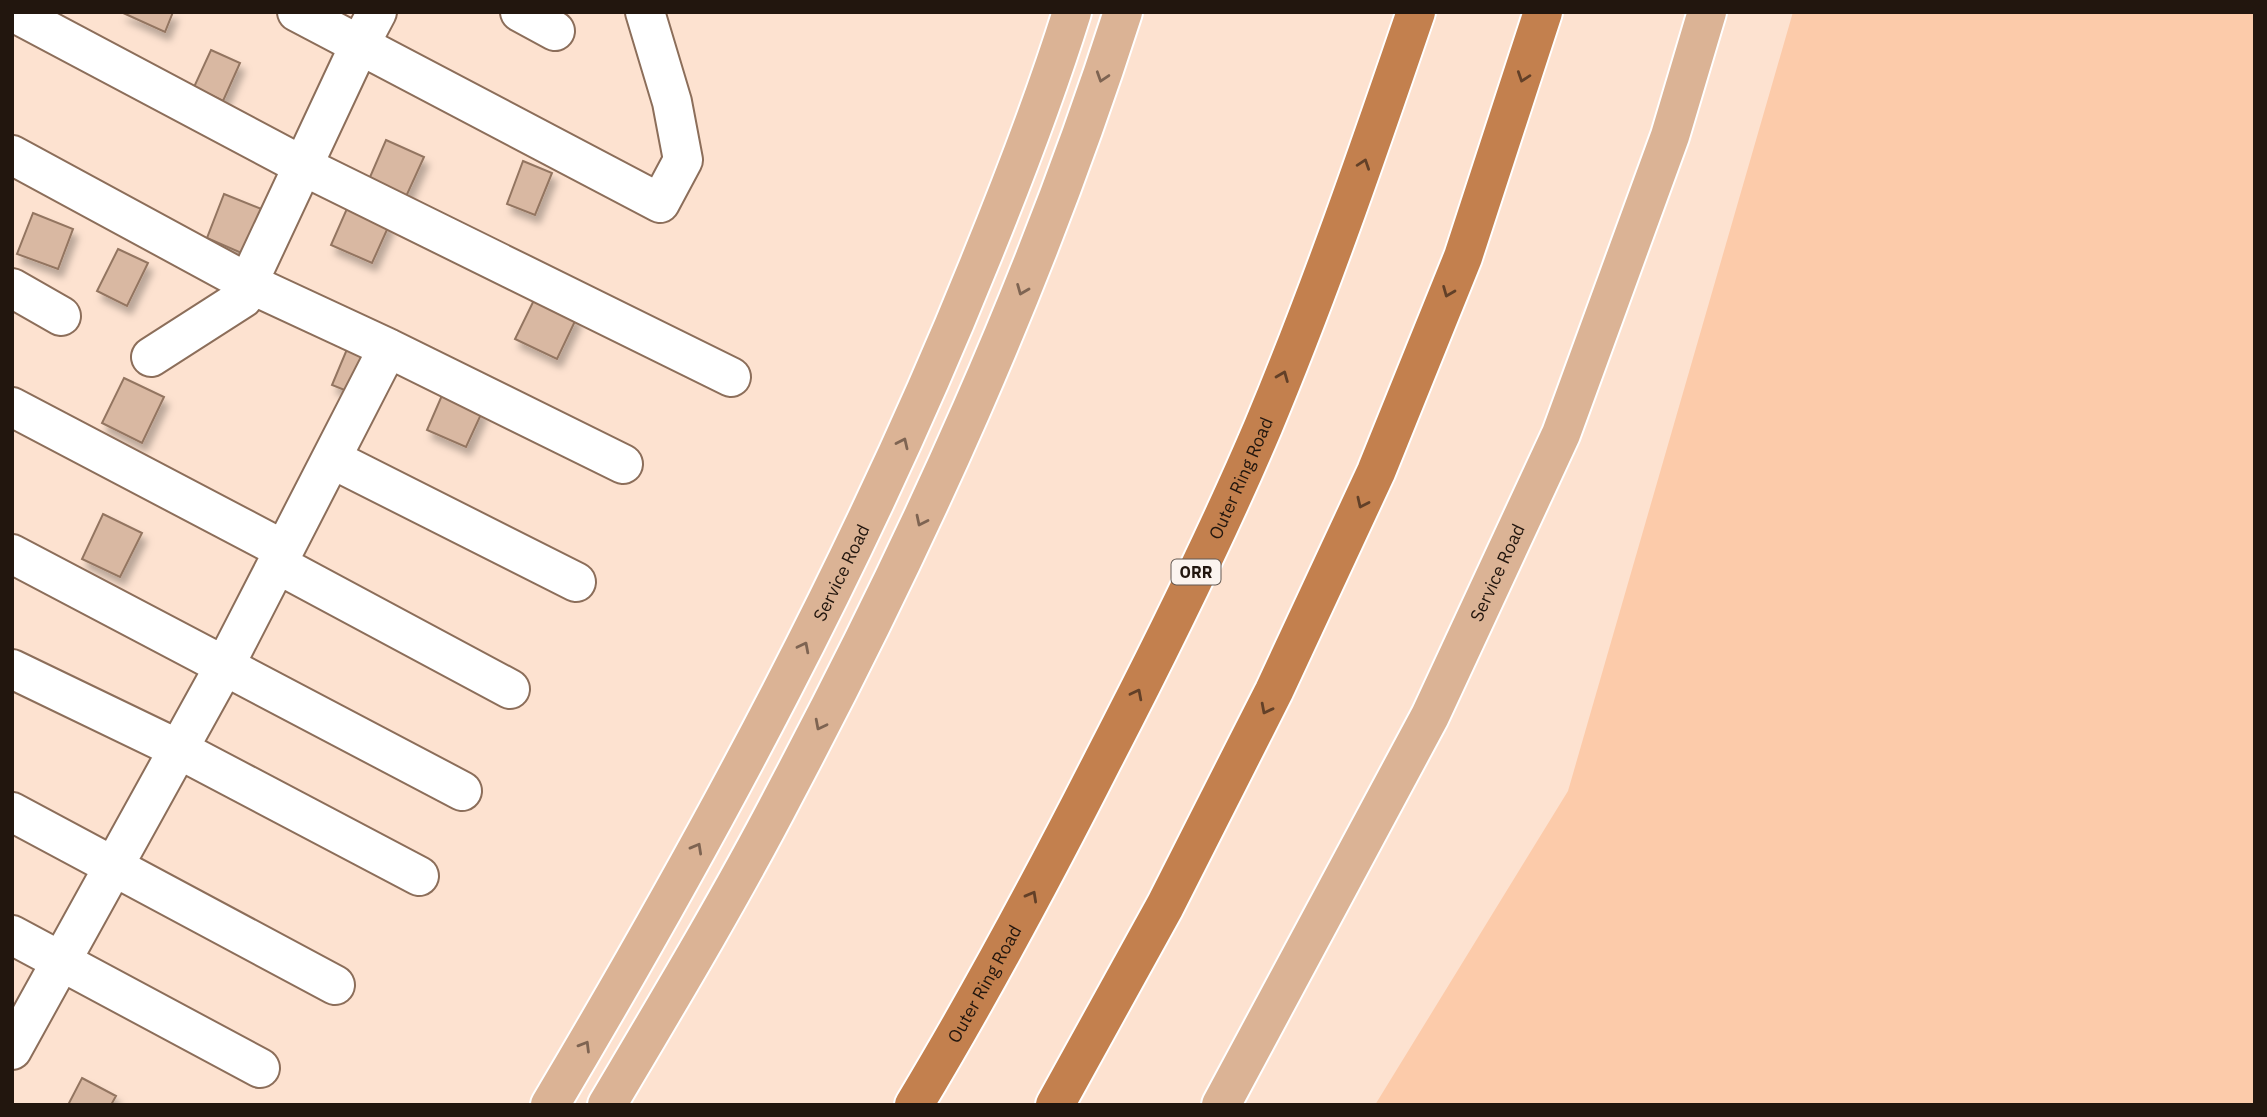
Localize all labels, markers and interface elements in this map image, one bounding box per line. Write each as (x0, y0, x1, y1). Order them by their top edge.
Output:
one-way arrow (1096, 71, 1111, 83)
one-way arrow (1517, 71, 1531, 83)
one-way arrow (1356, 158, 1370, 170)
one-way arrow (1017, 283, 1031, 295)
one-way arrow (1443, 286, 1457, 298)
one-way arrow (1274, 371, 1288, 383)
street label: Outer Ring Road (1203, 414, 1277, 543)
one-way arrow (895, 438, 909, 450)
one-way arrow (1356, 495, 1370, 508)
one-way arrow (915, 514, 929, 526)
street label: Service Road (807, 520, 874, 625)
street label: Service Road (1464, 520, 1529, 625)
road number: ORR (1172, 559, 1220, 584)
one-way arrow (795, 642, 809, 654)
one-way arrow (1129, 689, 1143, 701)
one-way arrow (1260, 702, 1274, 714)
one-way arrow (815, 718, 829, 730)
one-way arrow (689, 843, 702, 856)
one-way arrow (1024, 891, 1037, 903)
street label: Outer Ring Road (942, 921, 1026, 1047)
one-way arrow (576, 1041, 589, 1054)

